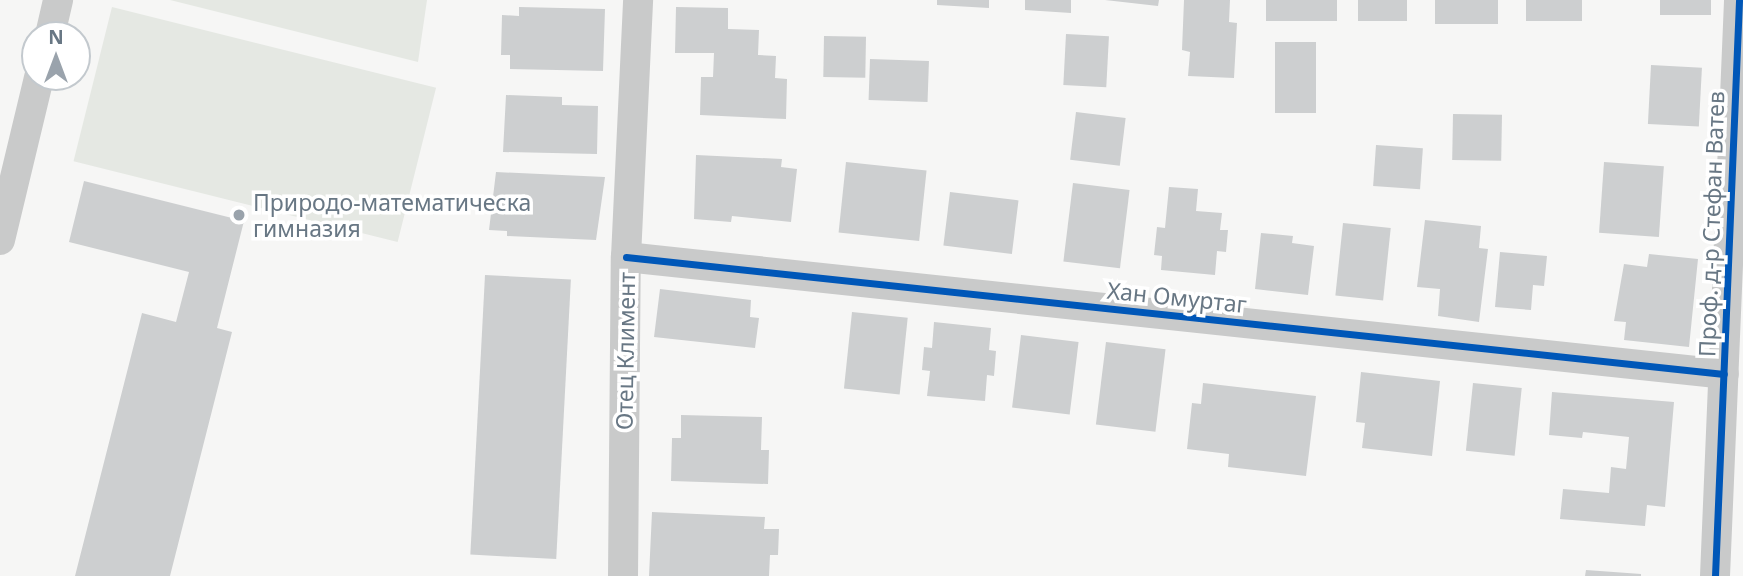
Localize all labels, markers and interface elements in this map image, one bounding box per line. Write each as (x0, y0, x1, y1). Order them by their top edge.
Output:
north arrow (21, 21, 91, 91)
text: N (48, 24, 64, 50)
street label: Проф. д-р Стефан Ватев (1693, 90, 1729, 358)
place label: Природо-математическа гимназия (253, 188, 531, 242)
marker: Природо-математическа гимназия (231, 207, 247, 223)
street label: Отец Климент (610, 272, 640, 430)
street label: Хан Омуртаг (1106, 276, 1248, 318)

